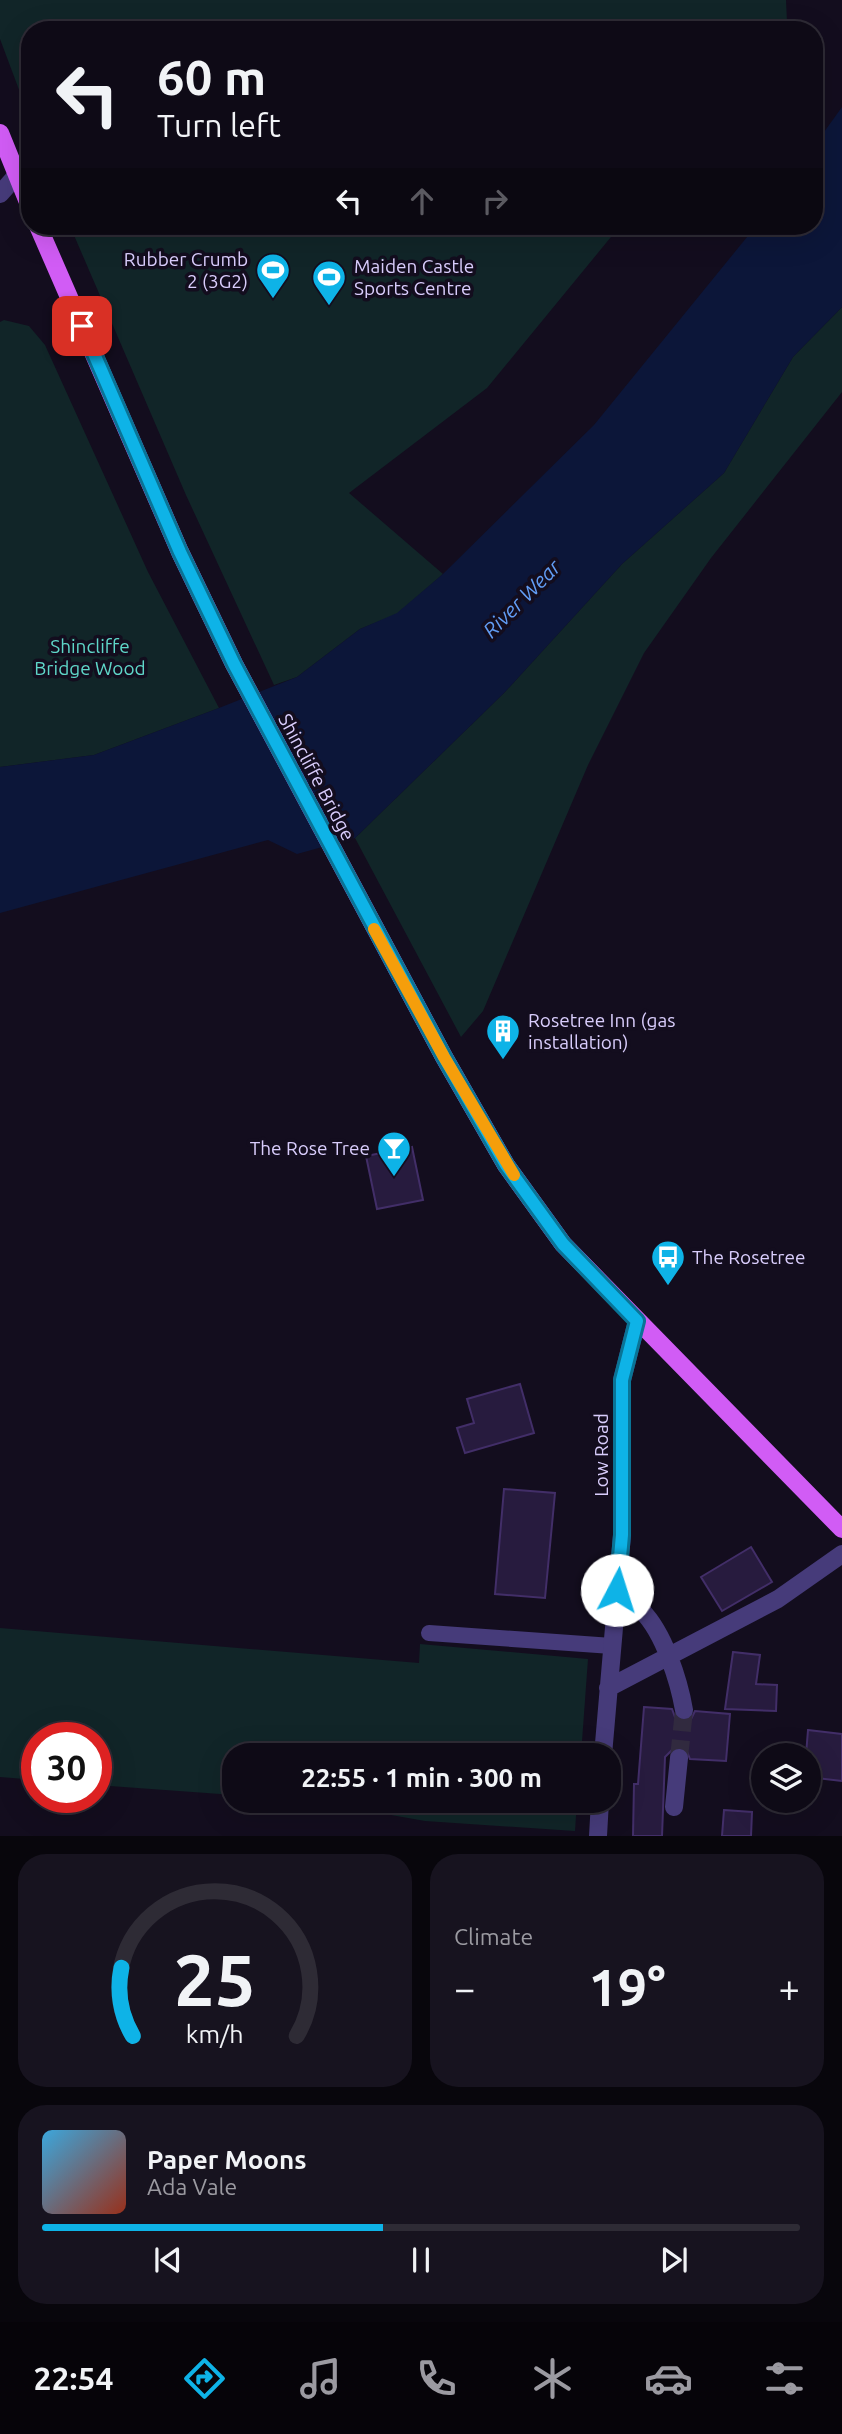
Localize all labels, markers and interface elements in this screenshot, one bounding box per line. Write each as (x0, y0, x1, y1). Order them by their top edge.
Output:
icon: left (42, 49, 133, 140)
text: 60 m (157, 49, 266, 104)
text: Turn left (157, 107, 281, 143)
icon: left (330, 182, 368, 220)
icon: ahead (403, 182, 441, 220)
icon: right (476, 182, 514, 220)
place label: Rubber Crumb 2 (3G2) (124, 248, 248, 292)
sports icon: Rubber Crumb 2 (3G2) (254, 251, 292, 300)
place label: Maiden Castle Sports Centre (354, 255, 474, 299)
sports icon: Maiden Castle Sports Centre (310, 258, 348, 307)
pin (52, 296, 112, 356)
icon: arrive (63, 307, 101, 345)
water label: River Wear (477, 554, 566, 642)
park label: Shincliffe Bridge Wood (34, 635, 146, 679)
street label: Shincliffe Bridge (274, 710, 360, 844)
place label: Rosetree Inn (gas installation) (528, 1009, 675, 1053)
building icon: Rosetree Inn (gas installation) (484, 1012, 522, 1061)
bar icon: The Rose Tree (375, 1129, 413, 1178)
place label: The Rose Tree (250, 1137, 370, 1159)
bus stop icon: The Rosetree (649, 1238, 687, 1287)
place label: The Rosetree (692, 1246, 806, 1268)
street label: Low Road (590, 1413, 612, 1497)
position arrow (580, 1553, 654, 1627)
speed limit sign: 30 (21, 1722, 112, 1813)
map controls (751, 1743, 821, 1813)
button: layers (751, 1743, 821, 1813)
text: 22:55 · 1 min · 300 m (301, 1763, 542, 1792)
text: Climate (454, 1924, 533, 1949)
text: 25 (174, 1939, 256, 2021)
text: 19° (588, 1958, 666, 2016)
text: − (454, 1967, 475, 2009)
text: + (779, 1967, 800, 2009)
text: km/h (186, 2020, 244, 2048)
text: Paper Moons (147, 2145, 306, 2174)
text: Ada Vale (147, 2174, 237, 2199)
icon: previous (149, 2241, 187, 2279)
icon: pause (402, 2241, 440, 2279)
icon: next (655, 2241, 693, 2279)
icon: directions (180, 2354, 229, 2403)
icon: music (296, 2354, 345, 2403)
icon: phone (412, 2354, 461, 2403)
icon: climate (528, 2354, 577, 2403)
icon: car (644, 2354, 693, 2403)
icon: filters (760, 2354, 809, 2403)
text: 22:54 (33, 2360, 114, 2396)

